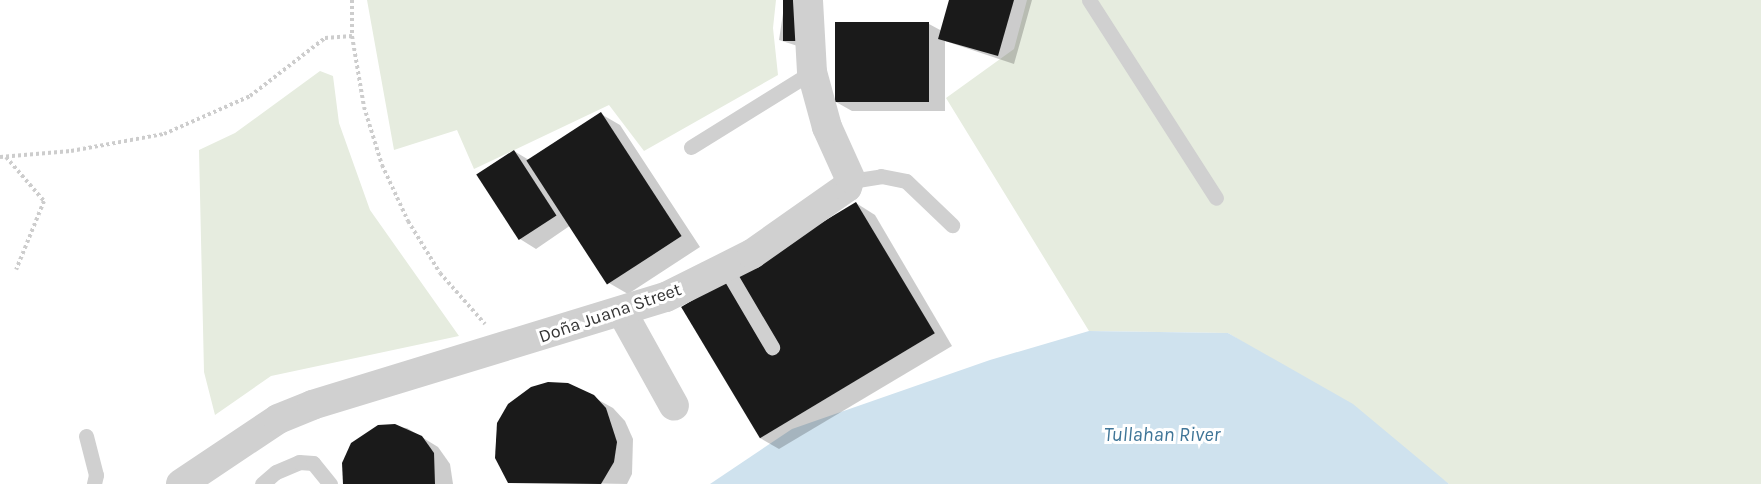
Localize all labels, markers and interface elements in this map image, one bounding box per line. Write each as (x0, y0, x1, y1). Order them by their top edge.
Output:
street label: Doña Juana Street (536, 278, 684, 348)
water label: Tullahan River (1104, 422, 1220, 446)

